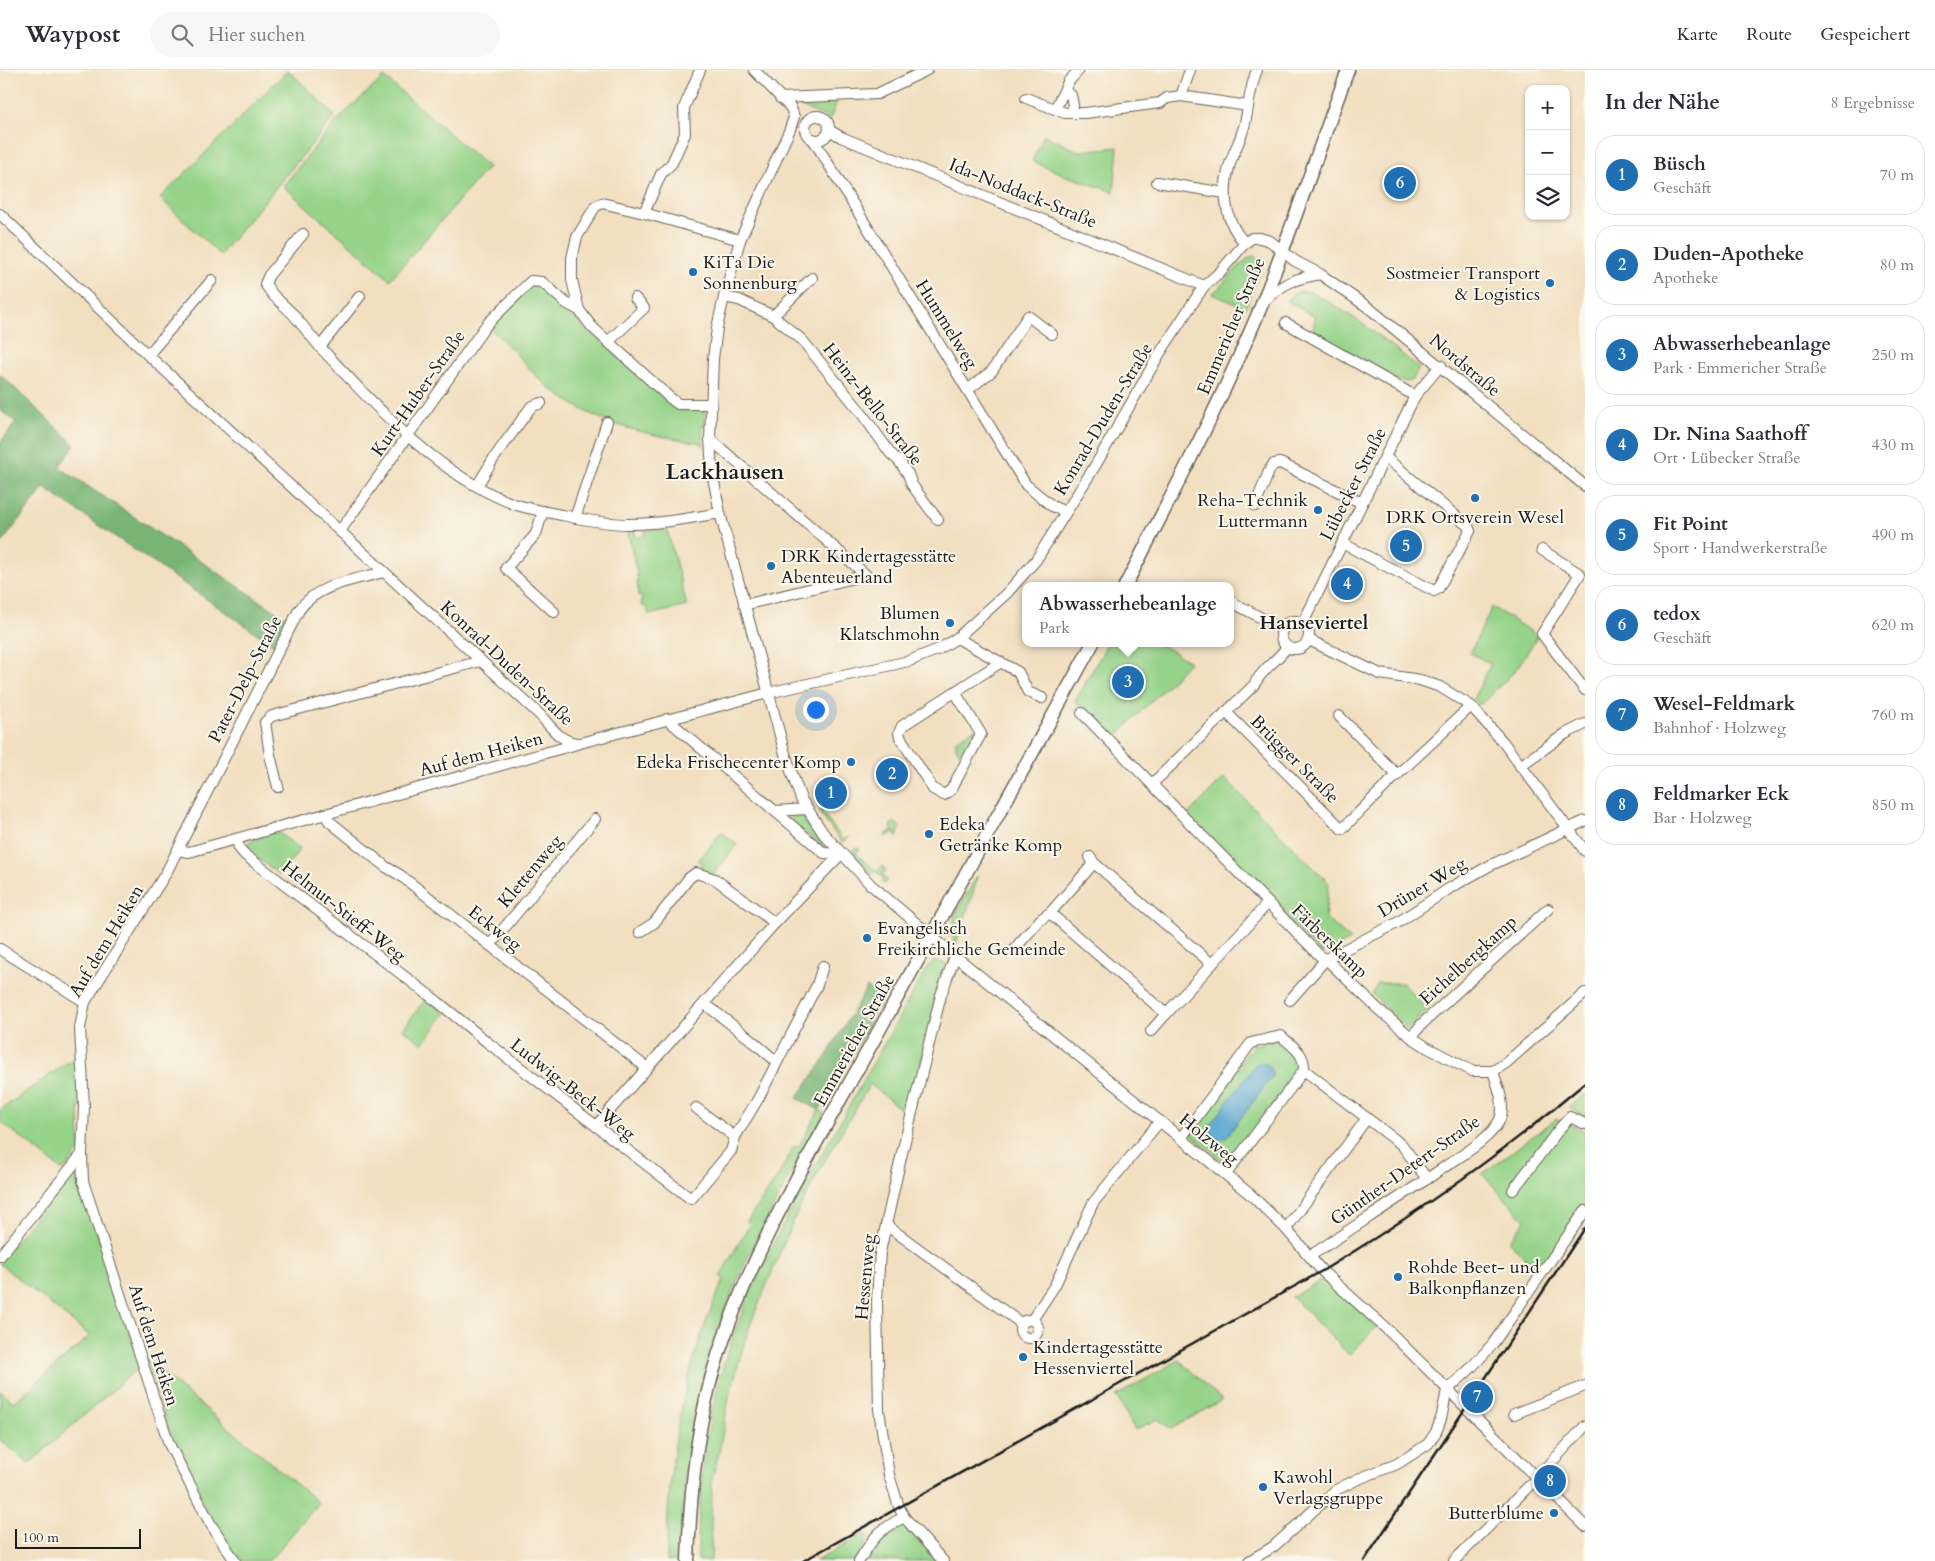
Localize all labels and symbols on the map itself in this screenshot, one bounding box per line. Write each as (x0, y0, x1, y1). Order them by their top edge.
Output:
street label: Ida-Noddack-Straße (945, 152, 1100, 235)
pin: 6 (1384, 164, 1416, 202)
place label: KiTa Die Sonnenburg (703, 250, 798, 296)
street label: Emmericher Straße (1191, 254, 1272, 399)
place label: Sostmeier Transport & Logistics (1386, 261, 1540, 307)
marker: KiTa Die Sonnenburg (687, 266, 699, 278)
street label: Hummelweg (909, 275, 984, 374)
marker: Sostmeier Transport & Logistics (1544, 277, 1556, 289)
street label: Kurt-Huber-Straße (365, 325, 471, 461)
street label: Nordstraße (1424, 328, 1506, 403)
street label: Heinz-Bello-Straße (817, 338, 929, 471)
street label: Konrad-Duden-Straße (1048, 338, 1159, 500)
street label: Lübecker Straße (1314, 423, 1393, 545)
district label: Lackhausen (666, 457, 784, 487)
place label: Reha-Technik Luttermann (1197, 488, 1309, 534)
marker: DRK Ortsverein Wesel (1469, 492, 1481, 504)
marker: Reha-Technik Luttermann (1312, 504, 1324, 516)
place label: DRK Ortsverein Wesel (1386, 505, 1564, 530)
pin: 5 (1390, 527, 1422, 565)
place label: DRK Kindertagesstätte Abenteuerland (781, 544, 956, 590)
marker: DRK Kindertagesstätte Abenteuerland (765, 560, 777, 572)
pin: 4 (1331, 565, 1363, 603)
street label: Konrad-Duden-Straße (435, 595, 579, 732)
place label: Blumen Klatschmohn (839, 601, 941, 647)
district label: Hanseviertel (1260, 610, 1369, 636)
street label: Pater-Delp-Straße (203, 611, 288, 747)
marker: Blumen Klatschmohn (944, 617, 956, 629)
pin: 3 (1112, 663, 1144, 701)
your location (803, 697, 829, 723)
street label: Brügger Straße (1245, 709, 1345, 809)
street label: Auf dem Heiken (416, 726, 547, 783)
place label: Edeka Frischecenter Komp (636, 750, 841, 775)
pin: 2 (876, 755, 908, 793)
marker: Edeka Frischecenter Komp (845, 756, 857, 768)
pin: 1 (815, 774, 847, 812)
place label: Edeka Getränke Komp (939, 812, 1062, 858)
marker: Edeka Getränke Komp (923, 828, 935, 840)
street label: Klettenweg (492, 829, 569, 913)
street label: Drüner Weg (1373, 851, 1472, 924)
street label: Helmut-Stieff-Weg (276, 855, 412, 968)
street label: Auf dem Heiken (63, 880, 150, 1002)
street label: Färberskamp (1286, 899, 1373, 984)
street label: Eckweg (463, 900, 527, 958)
street label: Eichelbergkamp (1414, 910, 1523, 1011)
place label: Evangelisch Freikirchliche Gemeinde (877, 916, 1066, 962)
marker: Evangelisch Freikirchliche Gemeinde (861, 932, 873, 944)
street label: Emmericher Straße (808, 970, 901, 1111)
street label: Ludwig-Beck-Weg (505, 1033, 641, 1147)
street label: Holzweg (1174, 1108, 1244, 1172)
street label: Günther-Detert-Straße (1325, 1109, 1485, 1232)
street label: Hessenweg (849, 1232, 882, 1321)
place label: Rohde Beet- und Balkonpflanzen (1408, 1255, 1540, 1301)
marker: Rohde Beet- und Balkonpflanzen (1392, 1271, 1404, 1283)
street label: Auf dem Heiken (122, 1281, 185, 1410)
place label: Kindertagesstätte Hessenviertel (1033, 1335, 1163, 1381)
marker: Kindertagesstätte Hessenviertel (1017, 1351, 1029, 1363)
pin: 7 (1461, 1378, 1493, 1416)
pin: 8 (1534, 1462, 1566, 1500)
place label: Kawohl Verlagsgruppe (1273, 1465, 1383, 1511)
marker: Kawohl Verlagsgruppe (1257, 1481, 1269, 1493)
place label: Butterblume (1448, 1501, 1544, 1526)
marker: Butterblume (1548, 1507, 1560, 1519)
scale bar (15, 1526, 141, 1549)

